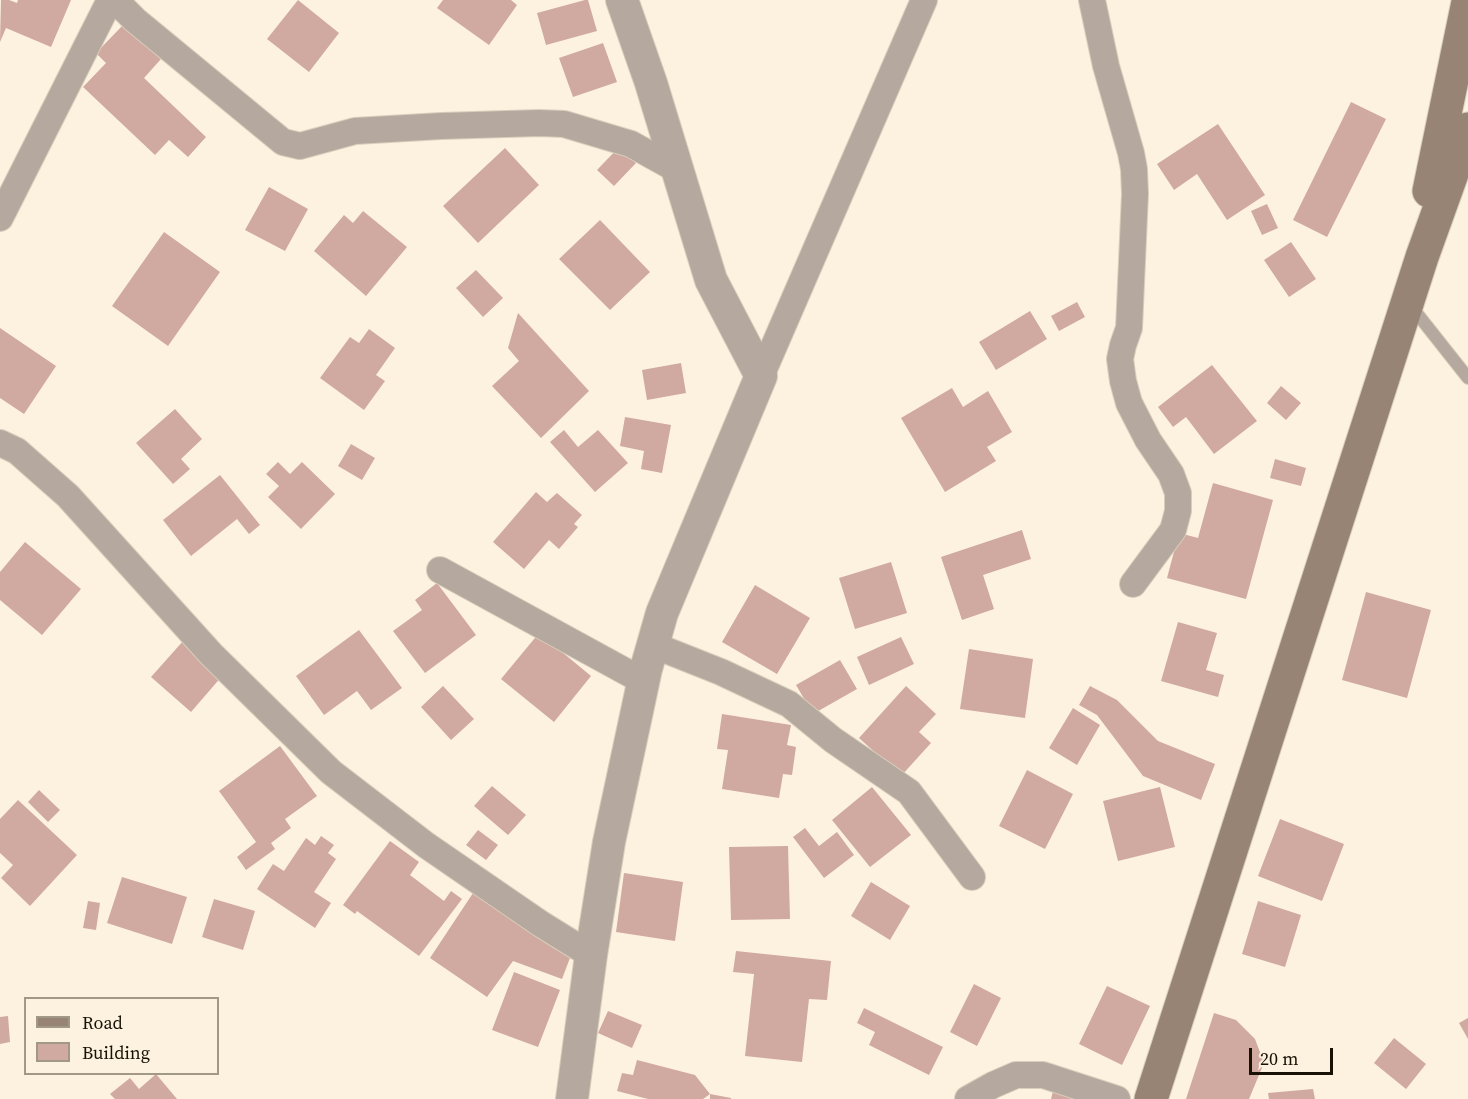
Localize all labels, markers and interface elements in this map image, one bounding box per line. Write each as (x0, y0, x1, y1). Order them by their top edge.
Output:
legend (24, 997, 219, 1075)
text: Road (82, 1010, 123, 1035)
scale bar (1252, 1036, 1336, 1074)
text: Building (82, 1040, 150, 1065)
text: 20 m (1260, 1046, 1298, 1071)

